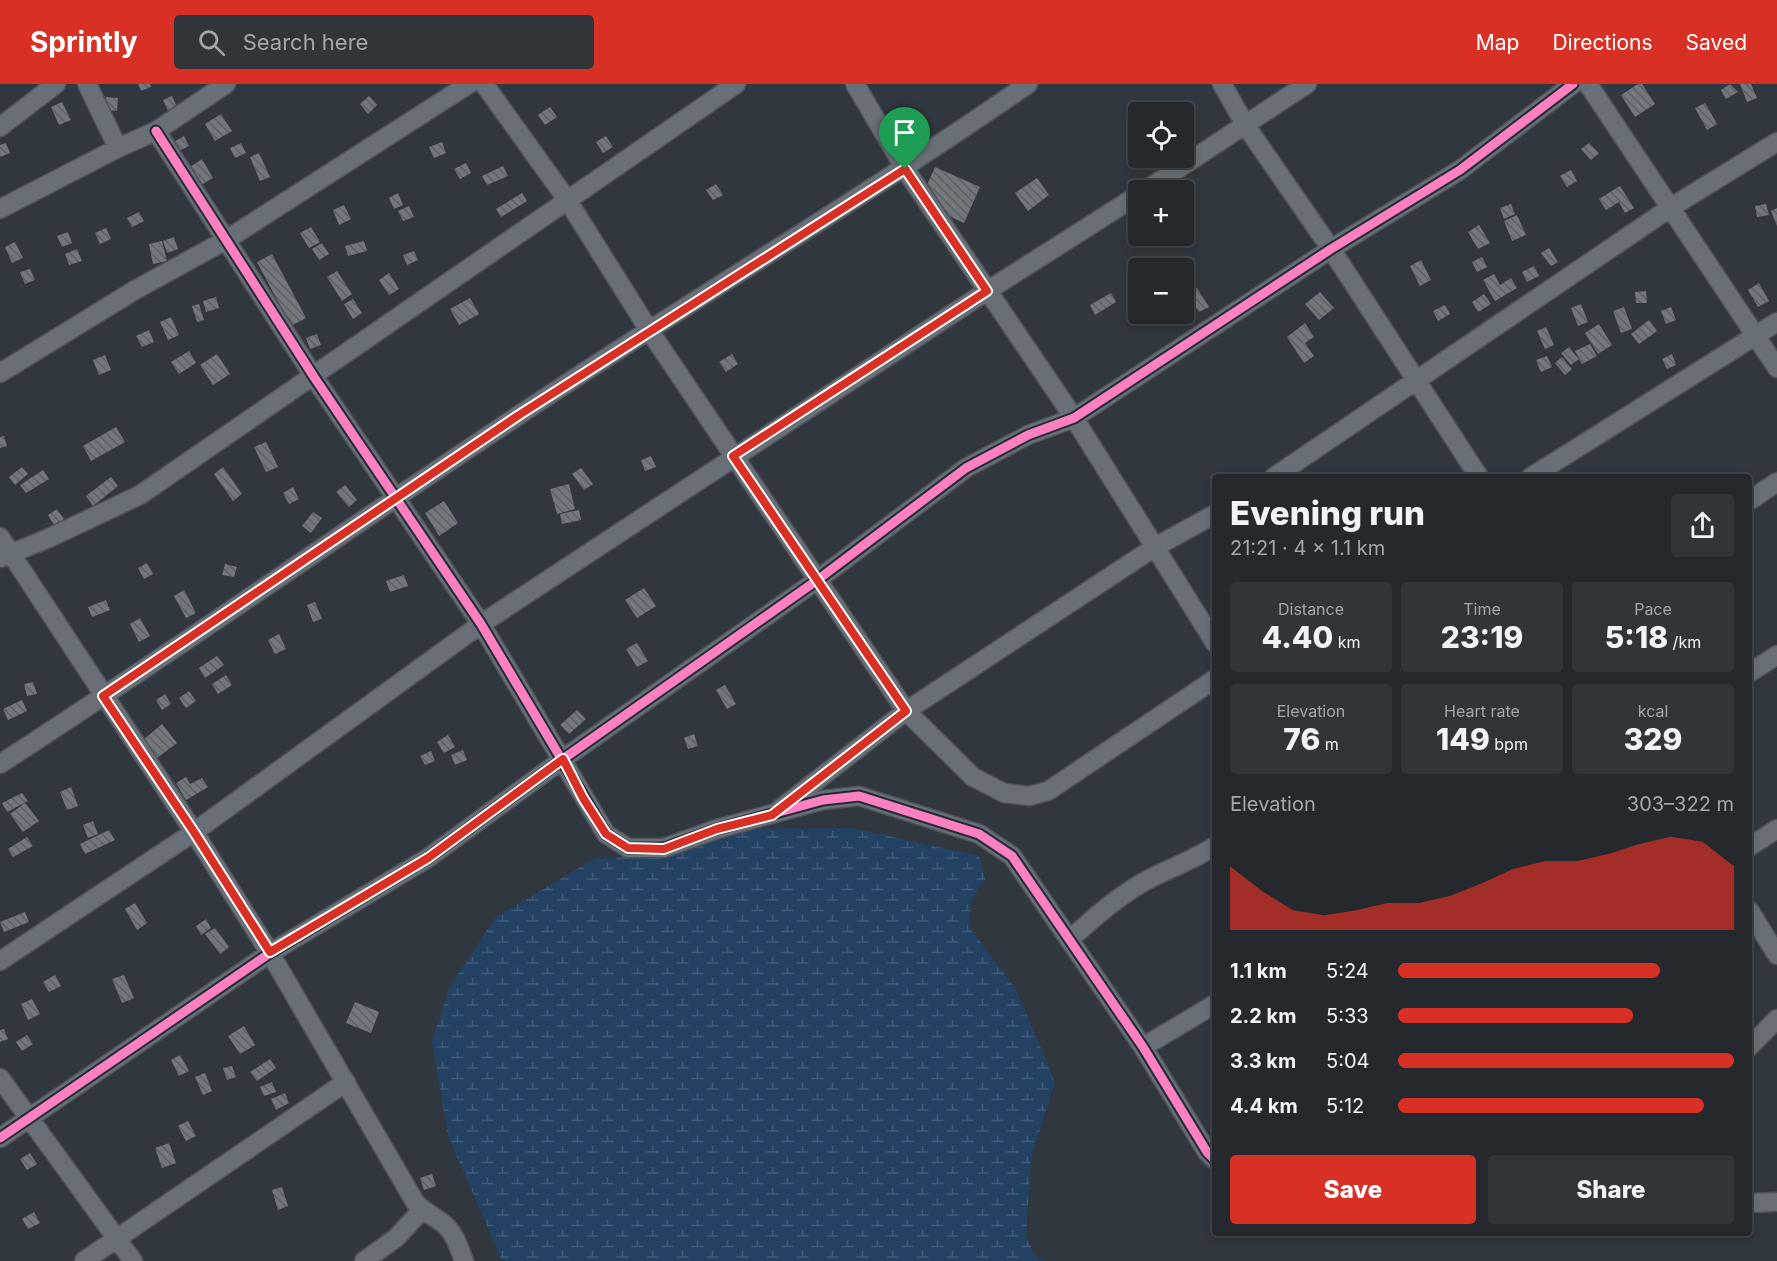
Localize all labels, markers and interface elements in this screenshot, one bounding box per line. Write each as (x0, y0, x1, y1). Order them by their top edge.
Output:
search box (174, 15, 594, 69)
text: Sprintly (30, 25, 138, 59)
icon: search (195, 26, 228, 59)
text: Search here (243, 29, 368, 55)
text: Map (1476, 30, 1519, 55)
text: Directions (1552, 30, 1653, 55)
text: Saved (1686, 30, 1747, 55)
map controls (1128, 102, 1194, 324)
button: locate (1128, 102, 1194, 168)
pin (879, 107, 930, 169)
icon: arrive (888, 116, 921, 149)
button: + (1128, 180, 1194, 246)
button: − (1128, 258, 1194, 324)
text: Evening run (1230, 493, 1425, 533)
button: share (1671, 494, 1734, 557)
text: 21:21 · 4 × 1.1 km (1230, 536, 1385, 560)
text: Distance (1278, 599, 1344, 619)
text: Time (1463, 599, 1501, 619)
text: Pace (1634, 599, 1672, 619)
text: 4.40 (1262, 619, 1333, 655)
text: 23:19 (1441, 619, 1523, 655)
text: 5:18 (1605, 619, 1668, 655)
text: km (1333, 632, 1360, 652)
text: /km (1668, 632, 1701, 652)
text: Elevation (1277, 701, 1345, 721)
text: Heart rate (1444, 701, 1520, 721)
text: kcal (1638, 701, 1668, 721)
text: 76 (1283, 721, 1320, 757)
text: 149 (1436, 721, 1490, 757)
text: 329 (1624, 721, 1682, 757)
text: m (1320, 734, 1339, 754)
text: bpm (1490, 734, 1528, 754)
text: Elevation (1230, 792, 1316, 816)
text: 303–322 m (1627, 792, 1734, 816)
text: 1.1 km (1230, 959, 1287, 983)
text: 5:24 (1326, 959, 1369, 983)
text: 2.2 km (1230, 1004, 1296, 1028)
text: 5:33 (1326, 1004, 1369, 1028)
text: 3.3 km (1230, 1049, 1296, 1073)
text: 5:04 (1326, 1049, 1369, 1073)
text: 4.4 km (1230, 1094, 1298, 1118)
text: 5:12 (1326, 1094, 1364, 1118)
button: Save (1230, 1155, 1476, 1224)
button: Share (1488, 1155, 1734, 1224)

